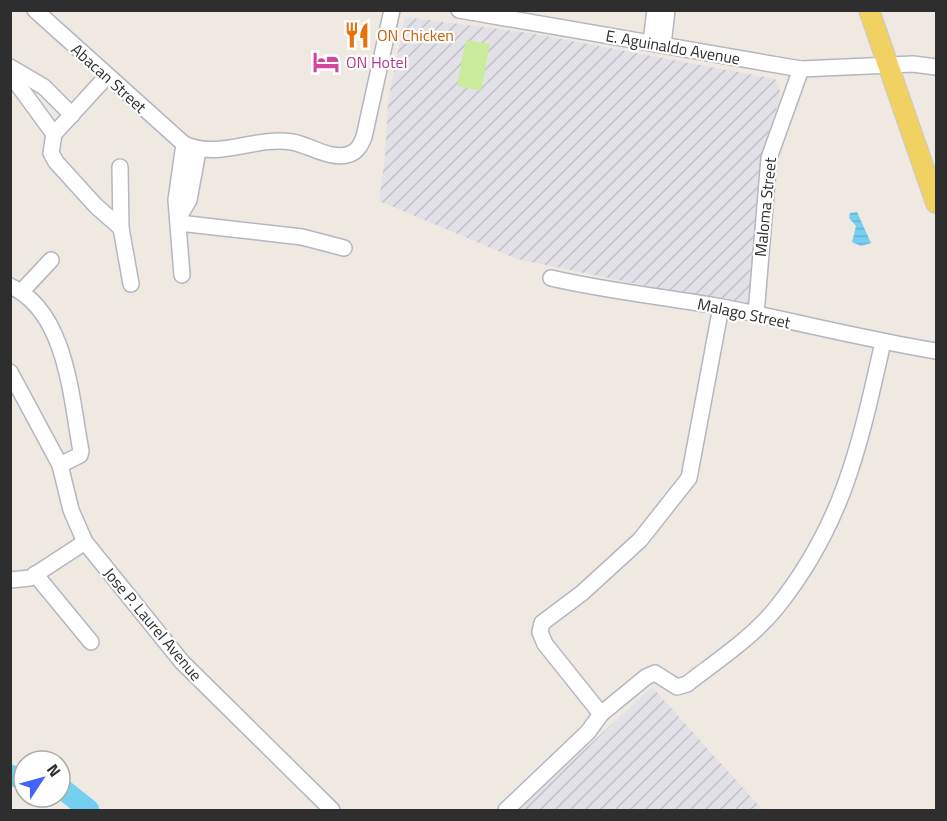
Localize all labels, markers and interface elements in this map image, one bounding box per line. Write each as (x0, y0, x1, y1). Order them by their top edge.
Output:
restaurant icon: ON Chicken (342, 20, 372, 50)
place label: ON Chicken (377, 23, 454, 47)
street label: E. Aguinaldo Avenue (604, 23, 742, 71)
street label: Abacan Street (66, 38, 152, 119)
hotel icon: ON Hotel (311, 47, 341, 77)
place label: ON Hotel (346, 50, 407, 74)
street label: Maloma Street (748, 156, 782, 258)
street label: Malago Street (695, 291, 793, 335)
street label: Jose P. Laurel Avenue (98, 562, 208, 686)
north arrow (12, 749, 72, 809)
text: N (41, 759, 67, 782)

